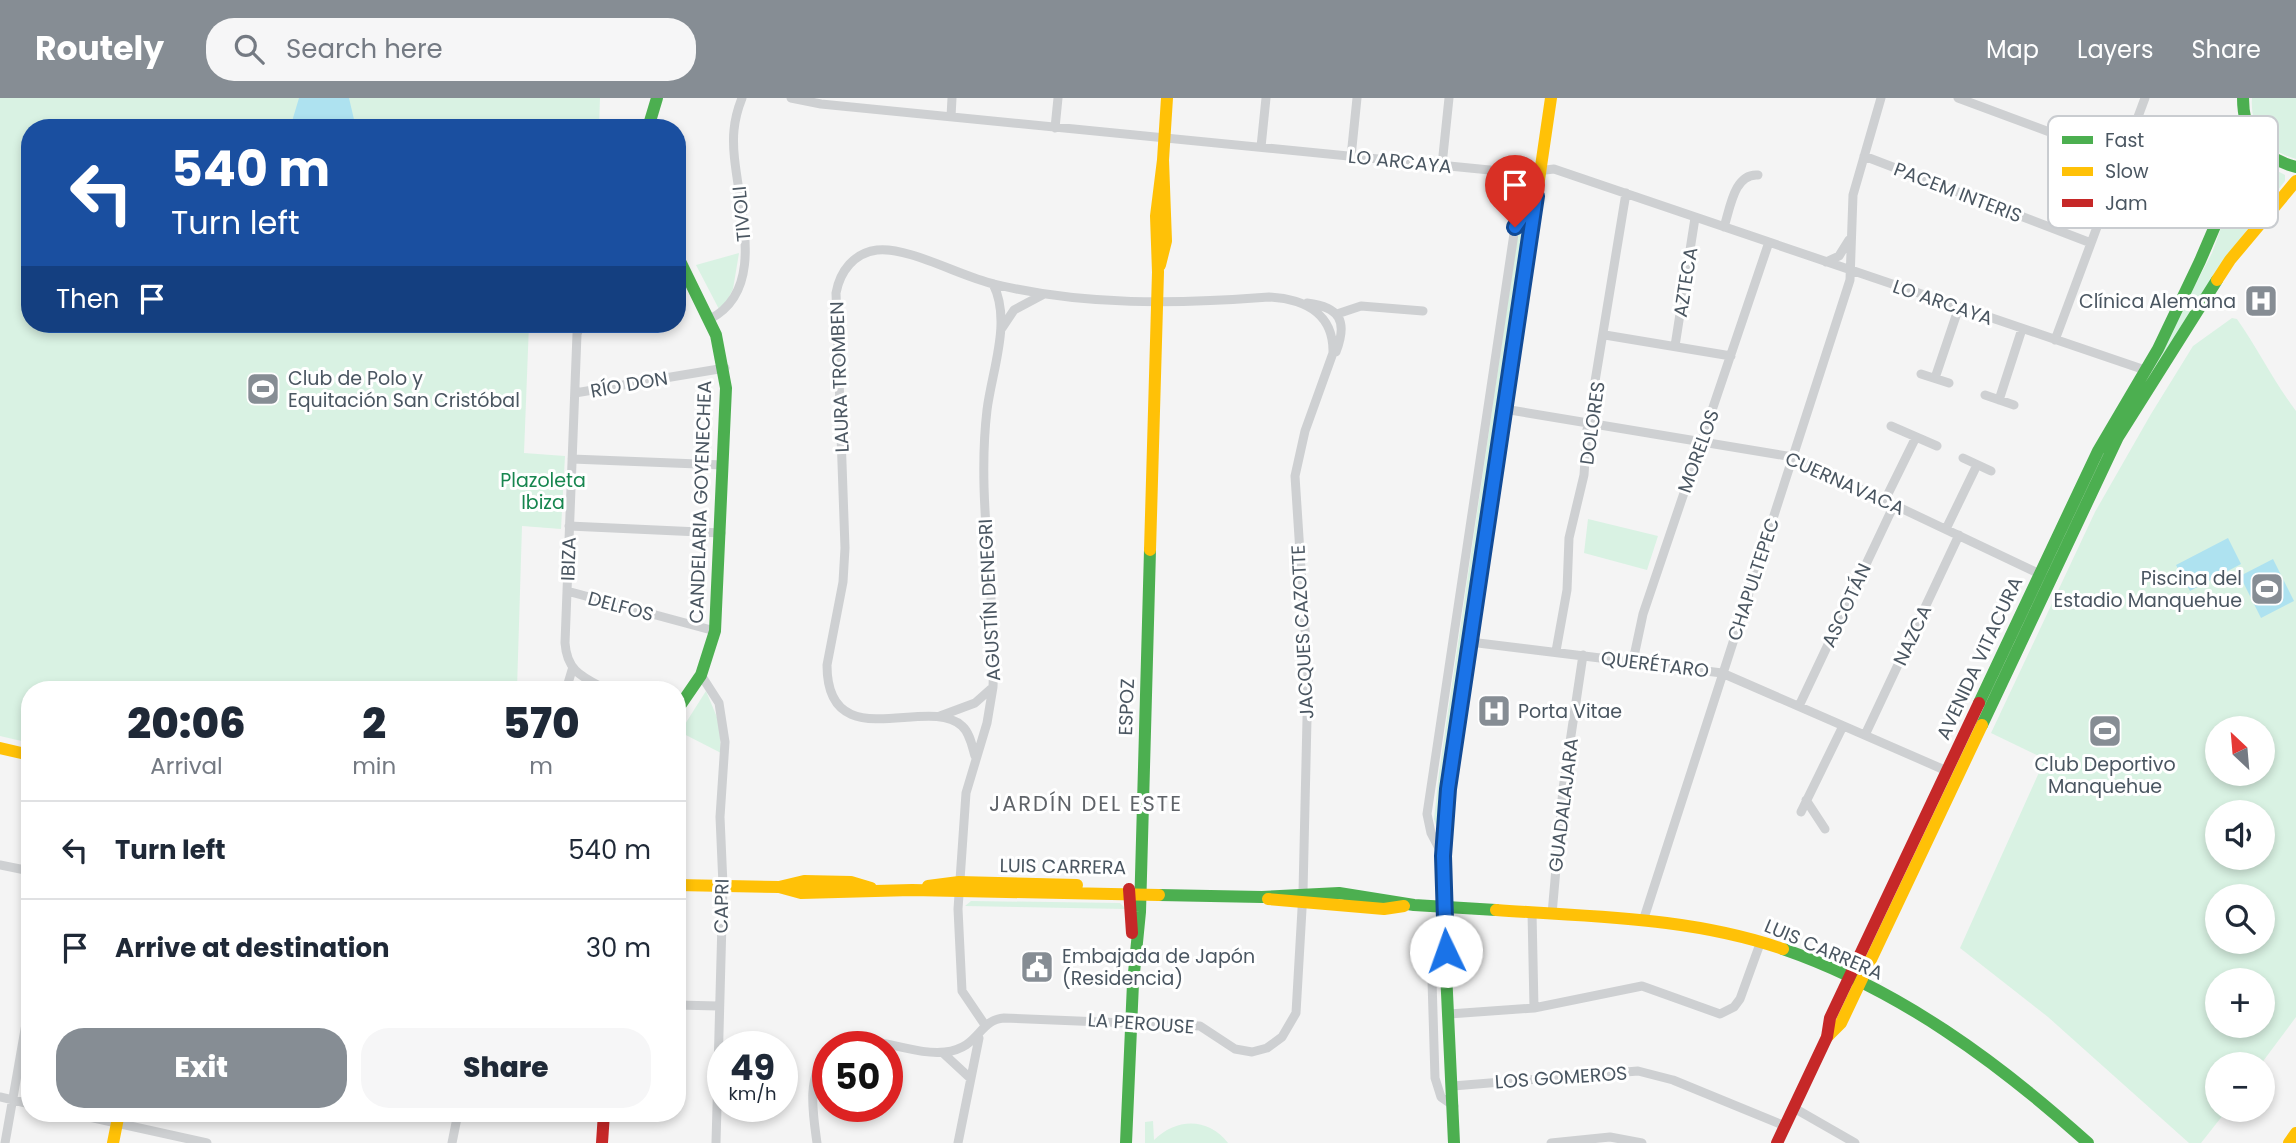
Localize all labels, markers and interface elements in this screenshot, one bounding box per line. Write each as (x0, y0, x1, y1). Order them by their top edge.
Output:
search box (206, 18, 696, 81)
text: Routely (35, 25, 164, 72)
icon: search (230, 30, 268, 68)
text: Search here (286, 31, 443, 67)
text: Map (1986, 33, 2039, 66)
text: Layers (2077, 33, 2153, 66)
text: Share (2191, 33, 2261, 66)
legend (2048, 116, 2278, 228)
text: Fast (2105, 127, 2144, 154)
text: 540 m (171, 135, 330, 203)
street label: LO ARCAYA (1347, 143, 1453, 180)
icon: left (56, 147, 147, 238)
pin (1485, 155, 1545, 227)
street label: PACEM INTERIS (1890, 156, 2026, 229)
text: Slow (2105, 158, 2149, 185)
icon: arrive (1496, 166, 1534, 204)
street label: TIVOLI (726, 185, 757, 243)
text: Jam (2105, 190, 2147, 217)
text: Turn left (171, 200, 300, 245)
street label: AZTECA (1667, 245, 1704, 319)
street label: LO ARCAYA (1889, 273, 1997, 332)
icon: arrive (133, 280, 171, 318)
text: Then (56, 281, 119, 317)
hospital icon: Clínica Alemana (2242, 282, 2280, 320)
place label: Clínica Alemana (2079, 288, 2236, 315)
street label: LAURA TROMBEN (823, 301, 856, 453)
street label: RÍO DON (588, 364, 670, 405)
place label: Club de Polo y Equitación San Cristóbal (288, 365, 520, 414)
sports icon: Club de Polo y Equitación San Cristóbal (244, 370, 282, 408)
street label: CANDELARIA GOYENECHEA (683, 380, 718, 624)
street label: DOLORES (1573, 380, 1612, 467)
street label: MORELOS (1671, 406, 1726, 497)
street label: CUERNAVACA (1781, 445, 1909, 522)
park label: Plazoleta Ibiza (500, 467, 586, 516)
street label: CHAPULTEPEC (1721, 514, 1786, 644)
street label: AGUSTÍN DENEGRI (972, 518, 1007, 682)
street label: IBIZA (554, 536, 583, 582)
street label: JACQUES CAZOTTE (1284, 544, 1321, 720)
street label: ASCOTÁN (1815, 559, 1878, 652)
place label: Piscina del Estadio Manquehue (2054, 565, 2242, 614)
sports icon: Piscina del Estadio Manquehue (2248, 570, 2286, 608)
street label: AVENIDA VITACURA (1930, 572, 2029, 744)
street label: DELFOS (585, 585, 657, 628)
street label: NAZCA (1887, 600, 1938, 670)
street label: QUERÉTARO (1599, 644, 1710, 685)
street label: ESPOZ (1112, 678, 1141, 736)
hospital icon: Porta Vitae (1475, 692, 1513, 730)
text: 20:06 (127, 694, 246, 753)
text: 2 (362, 694, 386, 753)
text: 570 (503, 694, 580, 753)
place label: Porta Vitae (1518, 698, 1622, 725)
sports icon: Club Deportivo Manquehue (2086, 712, 2124, 750)
north arrow (2205, 716, 2275, 786)
map controls (2205, 716, 2275, 1122)
street label: GUADALAJARA (1542, 736, 1585, 874)
text: Arrival (150, 750, 223, 782)
text: min (352, 750, 396, 782)
text: m (529, 750, 553, 782)
place label: Club Deportivo Manquehue (2034, 751, 2176, 800)
district label: JARDÍN DEL ESTE (989, 789, 1183, 818)
button: sound (2205, 800, 2275, 870)
icon: left (56, 831, 94, 869)
text: Turn left (115, 832, 226, 868)
text: 540 m (568, 832, 651, 868)
street label: LUIS CARRERA (999, 852, 1127, 881)
street label: CAPRI (708, 878, 735, 934)
button: search (2205, 884, 2275, 954)
street label: LUIS CARRERA (1760, 912, 1888, 987)
position arrow (1409, 914, 1483, 988)
icon: arrive (56, 929, 94, 967)
text: Arrive at destination (115, 930, 390, 966)
text: 30 m (586, 930, 651, 966)
place label: Embajada de Japón (Residencia) (1062, 943, 1255, 992)
public building icon: Embajada de Japón (Residencia) (1018, 948, 1056, 986)
button: + (2205, 968, 2275, 1038)
street label: LA PEROUSE (1087, 1006, 1195, 1041)
button: Exit (56, 1028, 347, 1108)
button: Share (361, 1028, 651, 1108)
speed limit sign: 50 (812, 1031, 903, 1122)
text: 49 (730, 1043, 775, 1092)
button: − (2205, 1052, 2275, 1122)
street label: LOS GOMEROS (1494, 1059, 1628, 1096)
text: km/h (729, 1081, 776, 1106)

